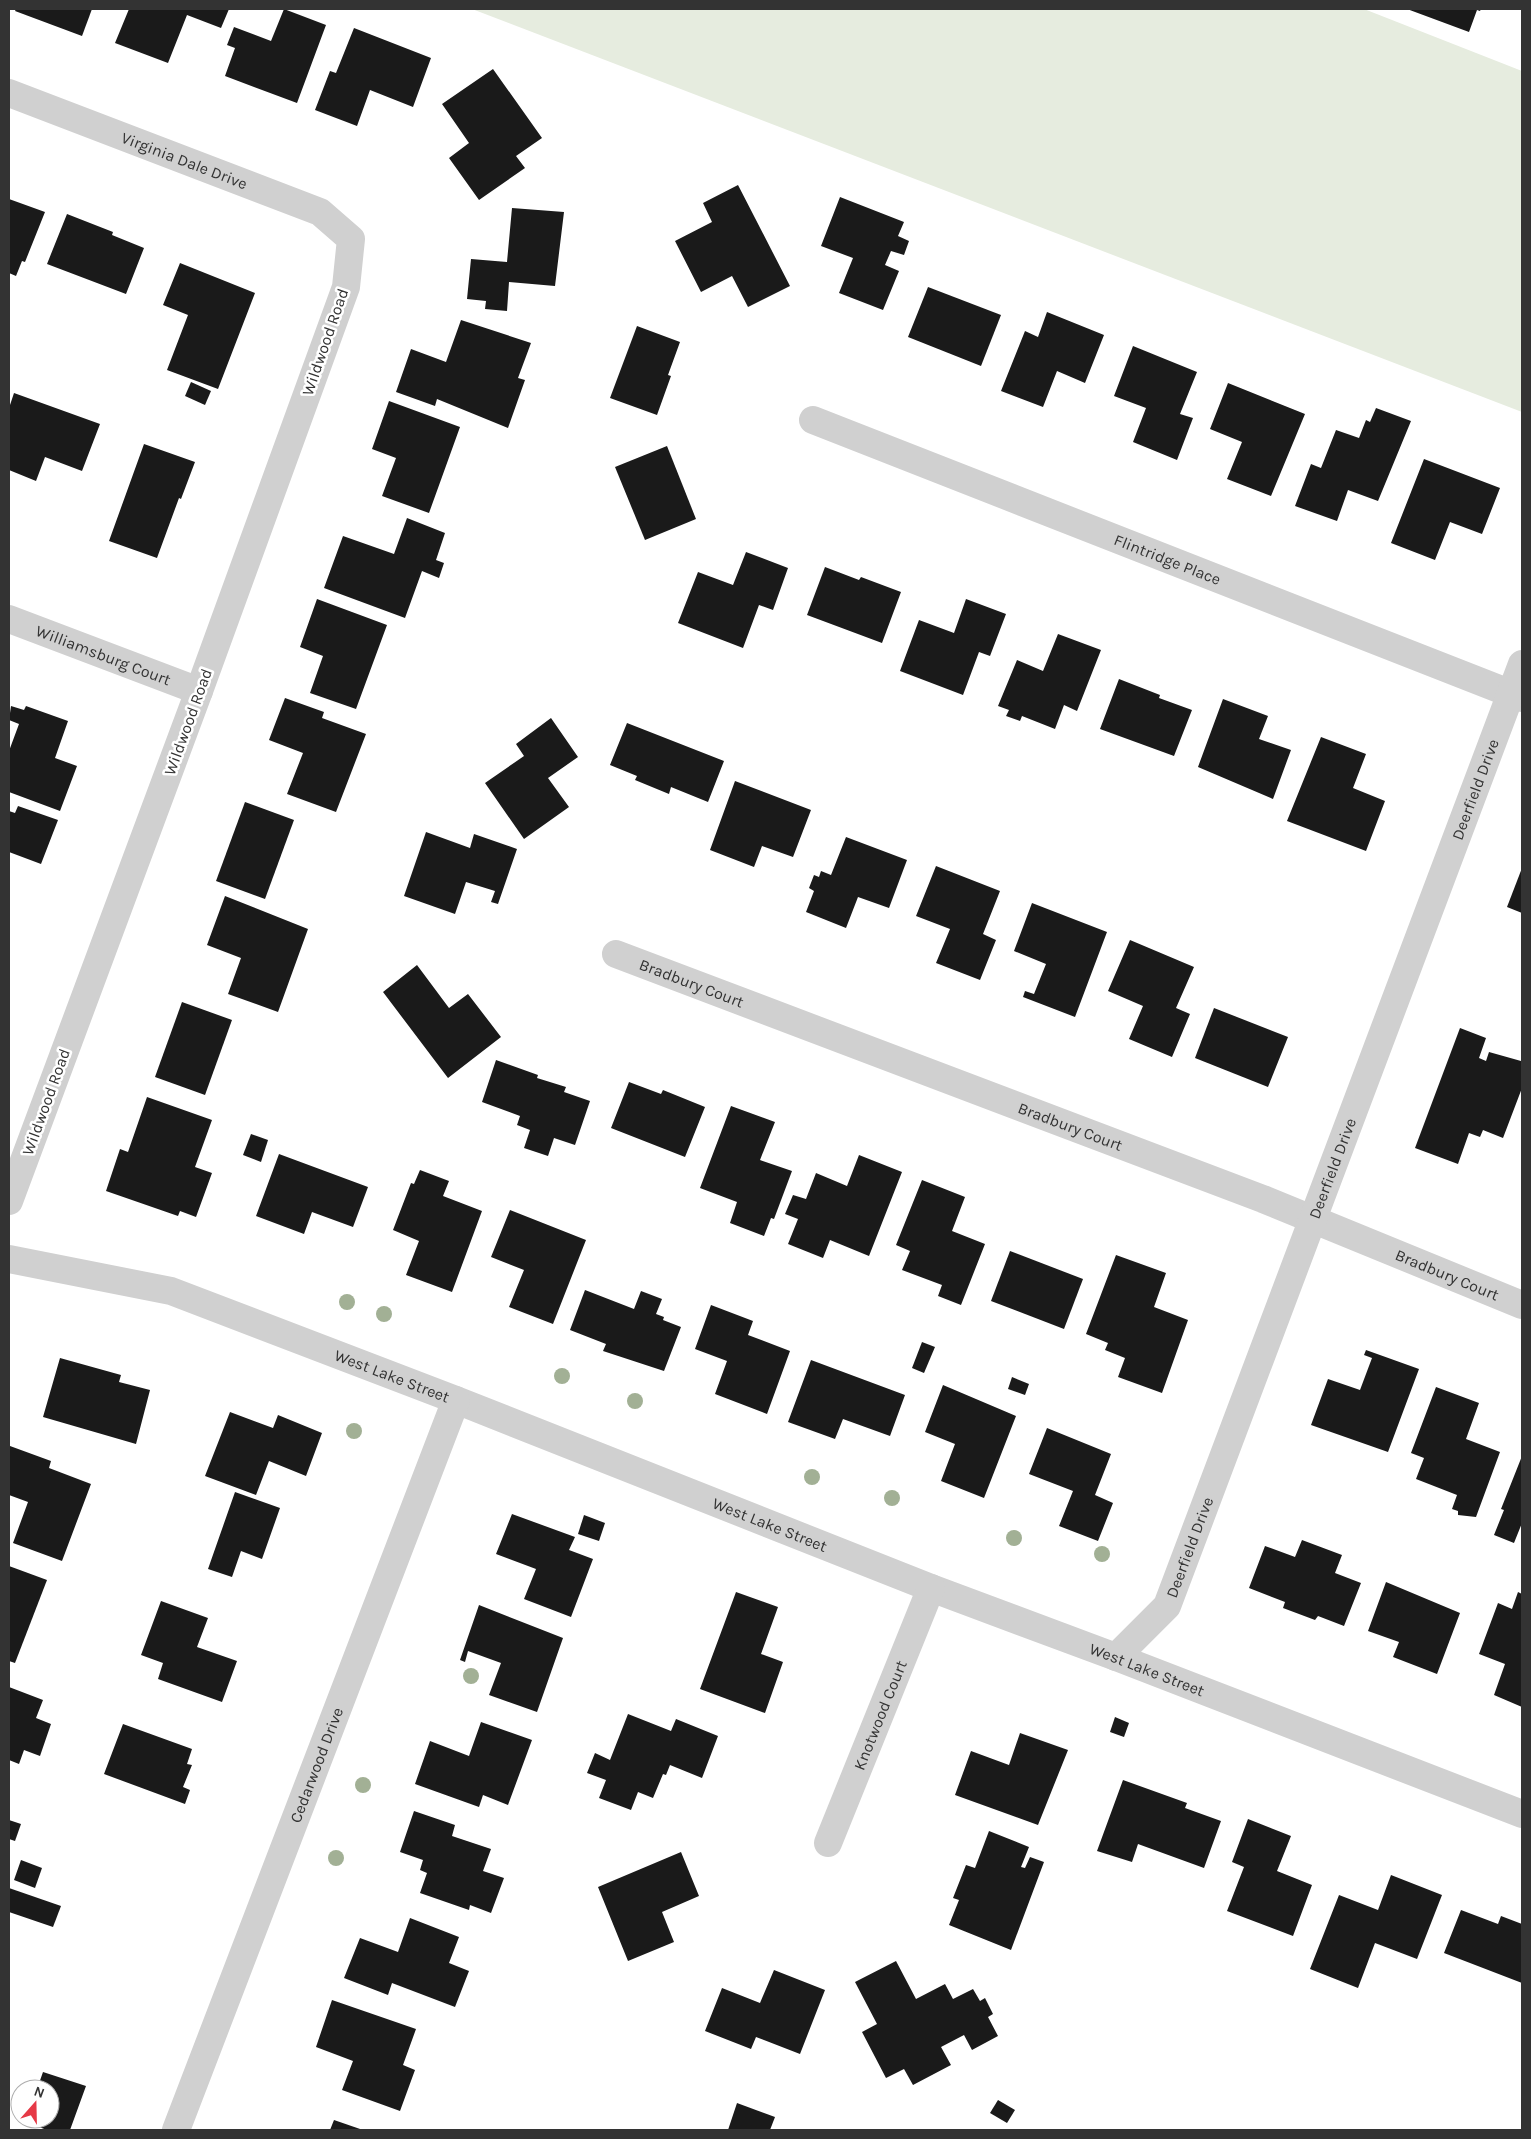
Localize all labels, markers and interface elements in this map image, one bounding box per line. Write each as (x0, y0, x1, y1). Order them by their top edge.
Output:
street label: Virginia Dale Drive (119, 127, 250, 193)
street label: Wildwood Road (298, 286, 352, 398)
street label: Flintridge Place (1112, 530, 1224, 589)
street label: Williamsburg Court (33, 621, 174, 689)
street label: Wildwood Road (160, 666, 216, 778)
street label: Deerfield Drive (1447, 736, 1502, 842)
street label: Bradbury Court (637, 954, 747, 1011)
street label: Wildwood Road (18, 1046, 74, 1158)
street label: Bradbury Court (1016, 1098, 1125, 1155)
street label: Deerfield Drive (1304, 1115, 1360, 1221)
street label: Bradbury Court (1393, 1245, 1502, 1304)
street label: West Lake Street (332, 1345, 452, 1406)
street label: West Lake Street (710, 1493, 830, 1556)
street label: Deerfield Drive (1162, 1494, 1217, 1600)
street label: West Lake Street (1087, 1639, 1207, 1700)
street label: Knotwood Court (849, 1657, 910, 1773)
street label: Cedarwood Drive (285, 1705, 347, 1825)
north arrow (10, 2079, 60, 2129)
text: N (32, 2083, 47, 2102)

